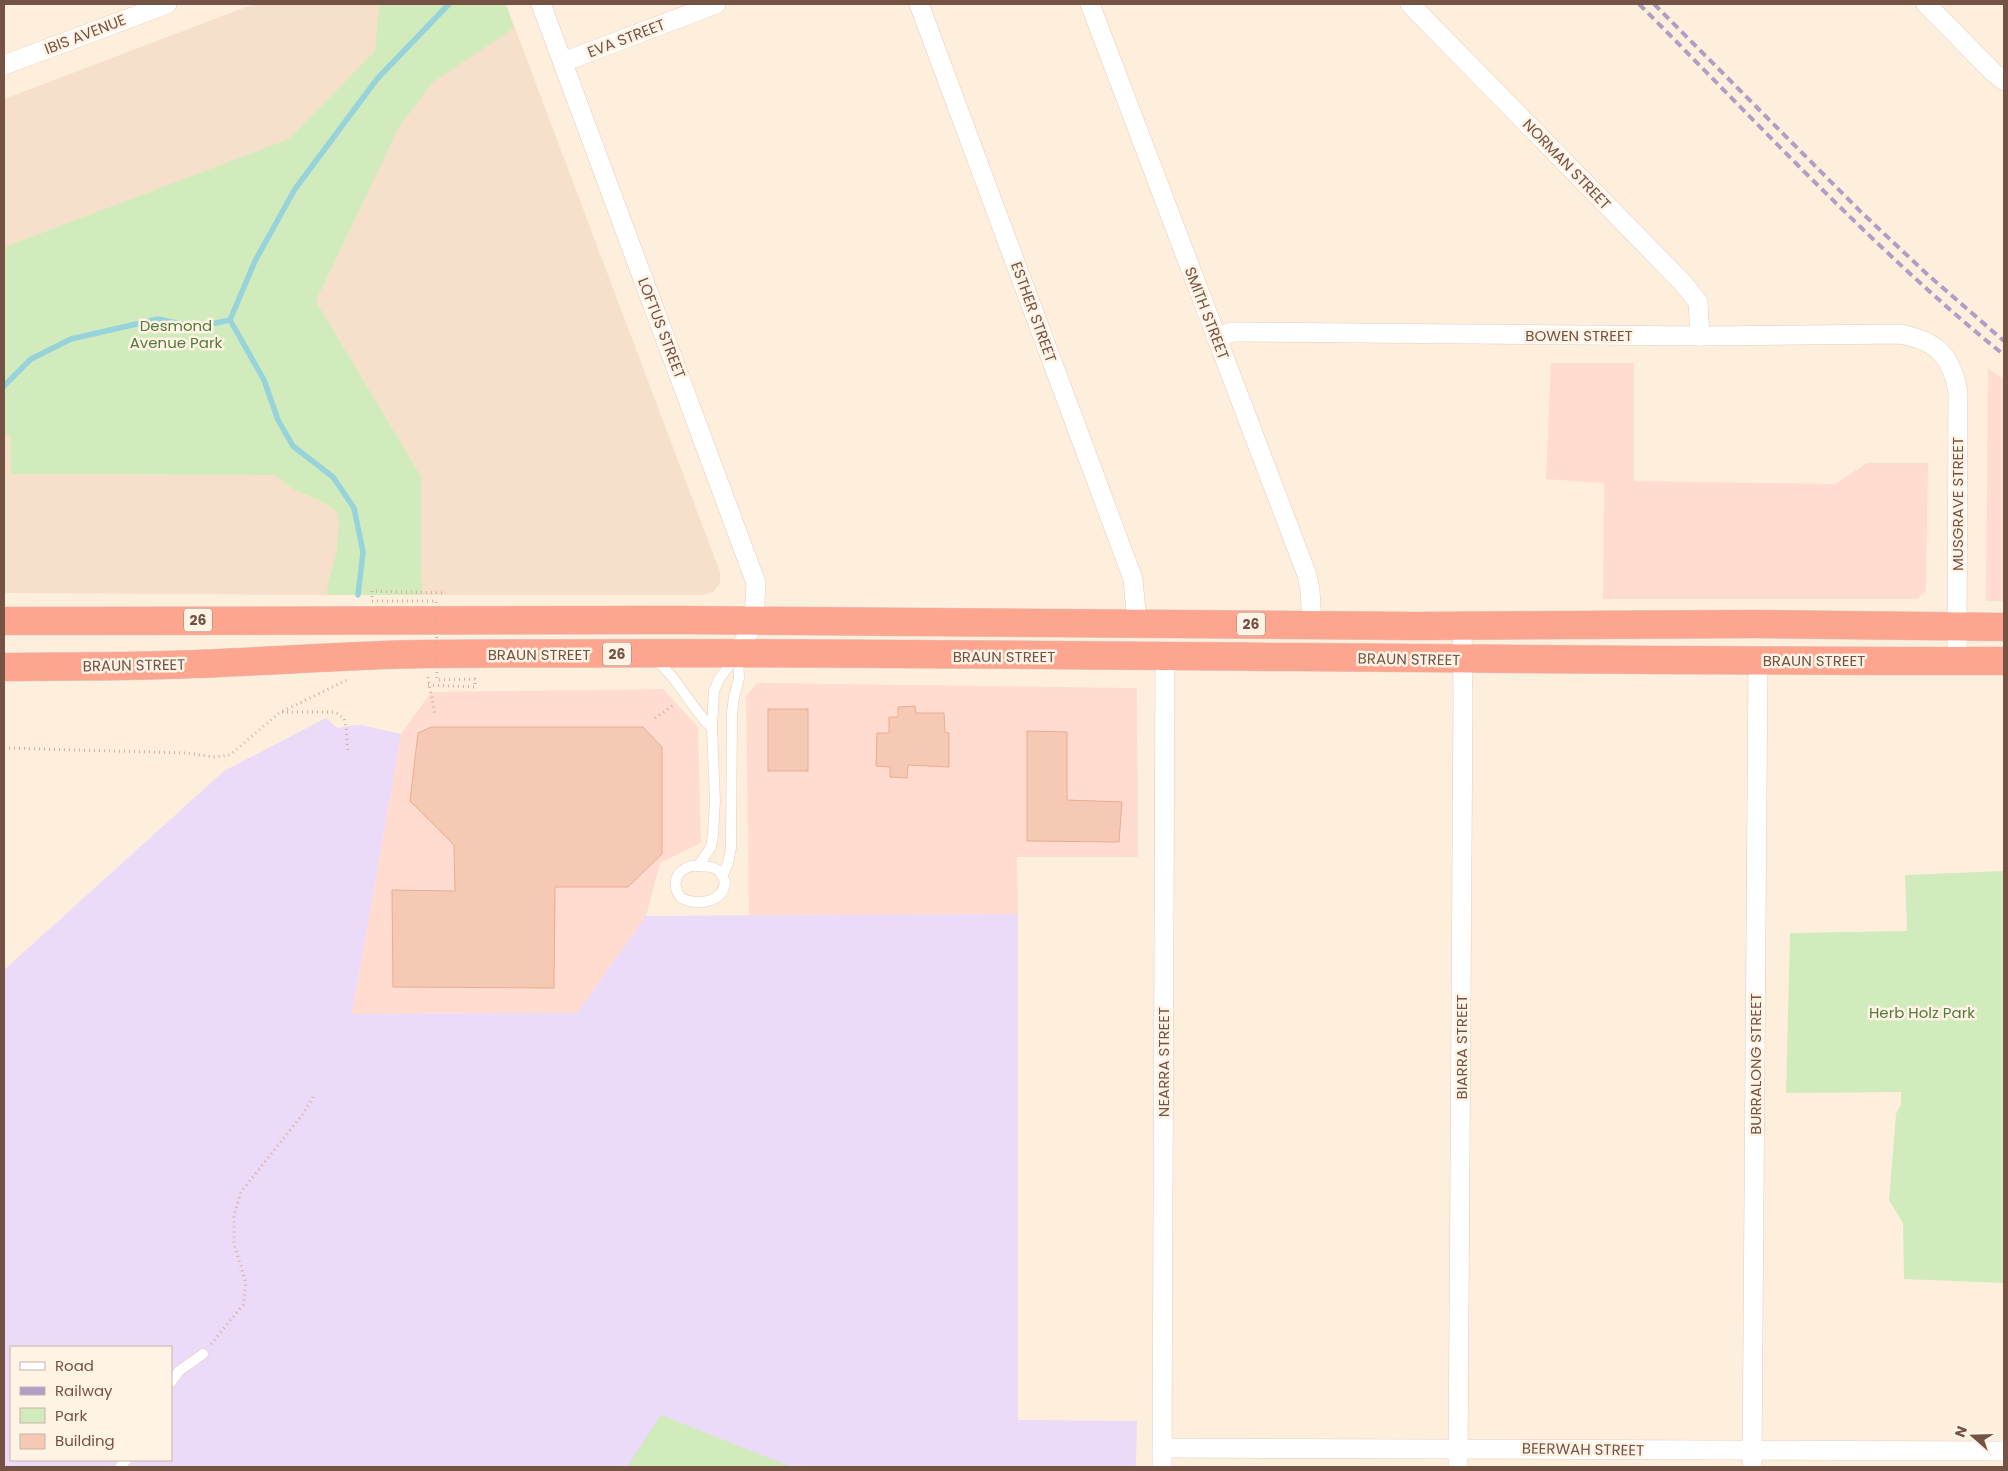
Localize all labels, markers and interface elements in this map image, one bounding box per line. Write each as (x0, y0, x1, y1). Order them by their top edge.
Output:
street label: IBIS AVENUE (41, 9, 129, 59)
street label: EVA STREET (584, 14, 668, 62)
street label: NORMAN STREET (1518, 114, 1616, 214)
street label: ESTHER STREET (1006, 259, 1062, 365)
street label: SMITH STREET (1180, 264, 1234, 362)
street label: LOFTUS STREET (633, 275, 691, 381)
park label: Desmond Avenue Park (130, 315, 223, 353)
street label: BOWEN STREET (1525, 325, 1633, 346)
street label: MUSGRAVE STREET (1947, 437, 1968, 571)
road number: 26 (184, 608, 212, 632)
road number: 26 (1237, 612, 1265, 636)
road number: 26 (603, 642, 631, 666)
street label: BRAUN STREET (488, 644, 590, 665)
street label: BRAUN STREET (953, 646, 1055, 667)
street label: BRAUN STREET (1357, 648, 1461, 670)
street label: BRAUN STREET (1763, 650, 1865, 671)
street label: BRAUN STREET (82, 654, 186, 676)
street label: BURRALONG STREET (1745, 993, 1766, 1135)
street label: BIARRA STREET (1451, 995, 1472, 1099)
park label: Herb Holz Park (1869, 1002, 1975, 1023)
street label: NEARRA STREET (1153, 1007, 1174, 1117)
legend (10, 1346, 172, 1461)
text: Road (55, 1355, 94, 1376)
text: Railway (55, 1380, 113, 1401)
text: Park (55, 1405, 87, 1426)
north arrow (1948, 1411, 1998, 1461)
text: N (1950, 1423, 1972, 1440)
text: Building (55, 1430, 115, 1451)
street label: BEERWAH STREET (1522, 1437, 1644, 1461)

